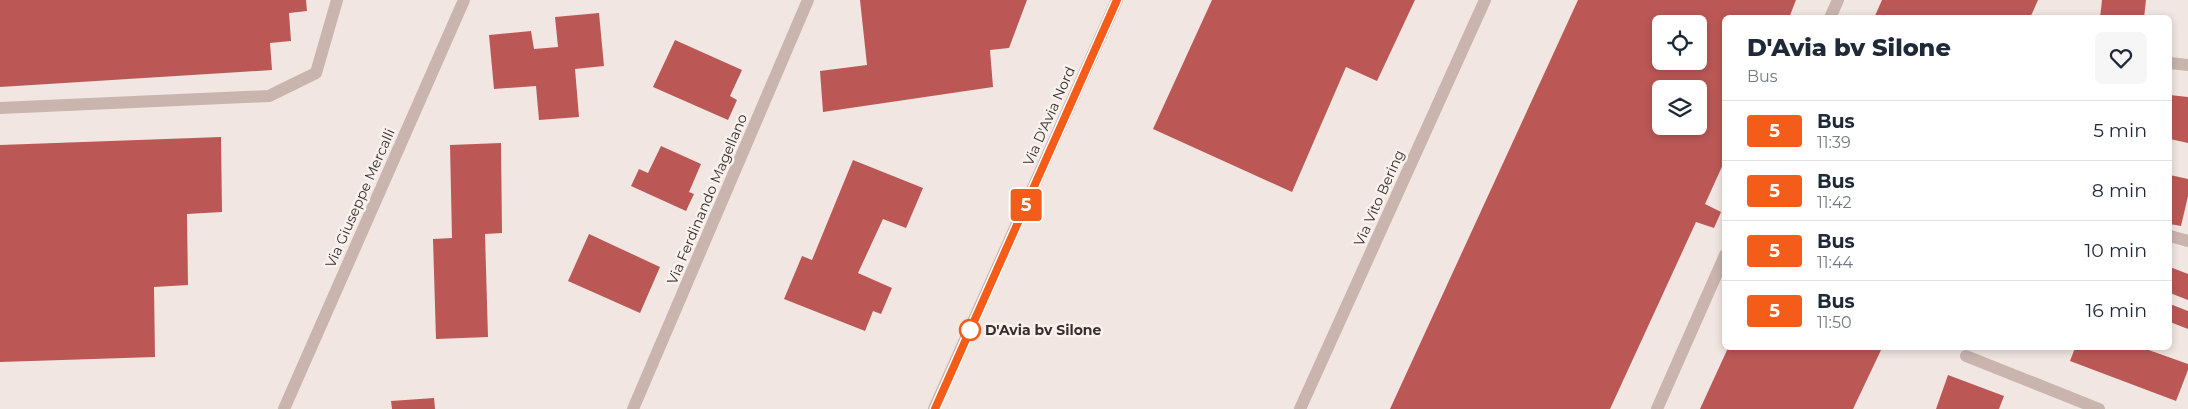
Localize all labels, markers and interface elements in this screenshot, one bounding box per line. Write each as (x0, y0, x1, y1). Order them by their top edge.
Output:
map controls (1652, 15, 1707, 135)
button: locate (1652, 15, 1707, 70)
button: heart (2095, 32, 2147, 84)
text: D'Avia bv Silone (1747, 33, 1951, 62)
street label: Via D'Avia Nord (1019, 64, 1079, 168)
text: Bus (1747, 67, 1778, 86)
button: layers (1652, 80, 1707, 135)
text: Bus (1817, 110, 1855, 133)
street label: Via Ferdinando Magellano (663, 111, 751, 287)
text: 5 min (2093, 119, 2147, 142)
text: 5 (1769, 120, 1780, 142)
street label: Via Giuseppe Mercalli (321, 126, 399, 270)
text: 11:39 (1817, 133, 1851, 152)
street label: Via Vito Bering (1350, 147, 1408, 249)
text: Bus (1817, 170, 1855, 193)
text: 8 min (2092, 179, 2147, 202)
text: 5 (1769, 180, 1780, 202)
line badge: 5 (1010, 189, 1042, 221)
text: 11:42 (1817, 193, 1852, 212)
text: 5 (1021, 194, 1031, 216)
text: Bus (1817, 230, 1855, 253)
text: 10 min (2084, 239, 2147, 262)
text: 5 (1769, 240, 1780, 262)
text: 11:44 (1817, 253, 1853, 272)
text: Bus (1817, 290, 1855, 313)
text: 16 min (2085, 299, 2147, 322)
text: 5 (1769, 300, 1780, 322)
text: 11:50 (1817, 313, 1852, 332)
marker: D'Avia bv Silone (959, 319, 981, 341)
place label: D'Avia bv Silone (985, 321, 1102, 339)

